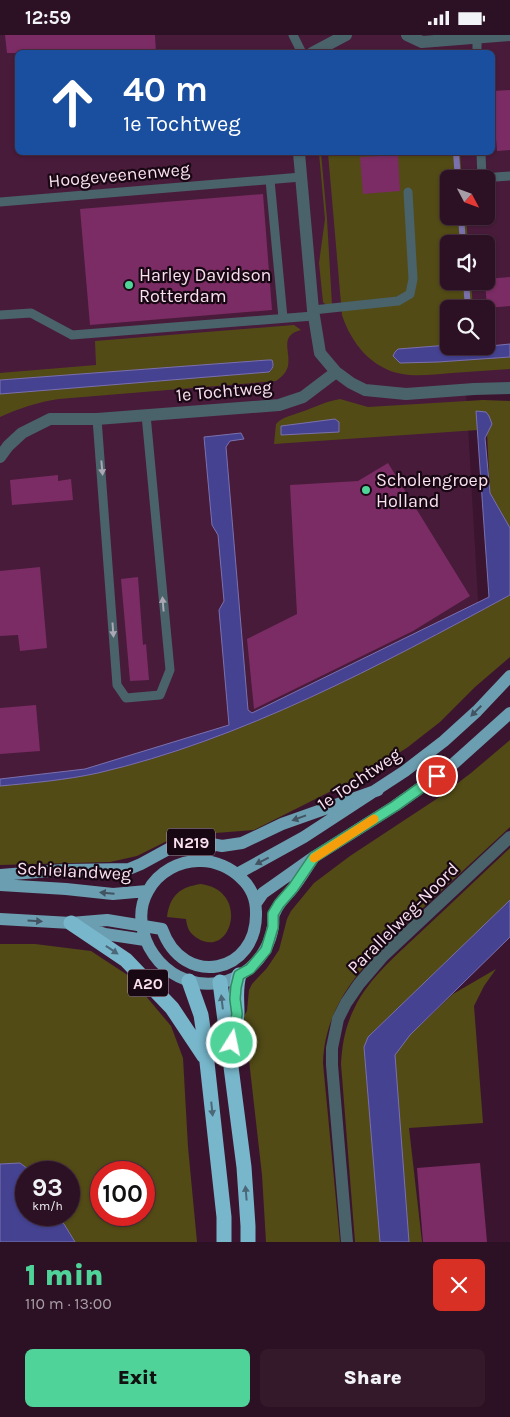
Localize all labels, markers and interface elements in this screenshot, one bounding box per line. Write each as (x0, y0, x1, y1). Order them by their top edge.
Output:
text: 12:59 (25, 7, 71, 29)
text: 40 m (123, 69, 208, 110)
icon: ahead (40, 70, 105, 135)
text: 1e Tochtweg (123, 111, 241, 137)
street label: Hoogeveenenweg (47, 158, 191, 192)
north arrow (440, 170, 495, 225)
map controls (440, 170, 495, 355)
button: sound (440, 235, 495, 290)
place label: Harley Davidson Rotterdam (139, 264, 271, 307)
marker: Harley Davidson Rotterdam (123, 279, 135, 291)
button: search (440, 300, 495, 355)
street label: 1e Tochtweg (175, 376, 273, 406)
one-way arrow (98, 460, 106, 476)
place label: Scholengroep Holland (376, 469, 488, 512)
marker: Scholengroep Holland (360, 484, 372, 496)
one-way arrow (159, 596, 167, 612)
one-way arrow (110, 622, 118, 638)
one-way arrow (470, 705, 482, 717)
street label: 1e Tochtweg (313, 743, 405, 815)
pin (416, 755, 458, 797)
icon: arrive (423, 762, 451, 790)
one-way arrow (291, 814, 306, 822)
road number: N219 (167, 829, 215, 855)
street label: Schielandweg (16, 857, 132, 885)
one-way arrow (255, 857, 269, 865)
street label: Parallelweg-Noord (343, 858, 463, 978)
one-way arrow (98, 889, 114, 897)
one-way arrow (28, 918, 44, 926)
one-way arrow (105, 945, 118, 955)
road number: A20 (128, 969, 168, 996)
one-way arrow (218, 994, 226, 1010)
position arrow (205, 1016, 257, 1068)
one-way arrow (208, 1101, 216, 1117)
speed limit sign: 100 (90, 1161, 155, 1226)
text: 93 (32, 1173, 63, 1202)
one-way arrow (241, 1185, 249, 1201)
text: km/h (32, 1199, 63, 1213)
text: 1 min (25, 1257, 104, 1293)
button: close (433, 1259, 485, 1311)
text: 110 m · 13:00 (25, 1294, 112, 1313)
button: Exit (25, 1349, 250, 1407)
button: Share (260, 1349, 485, 1407)

